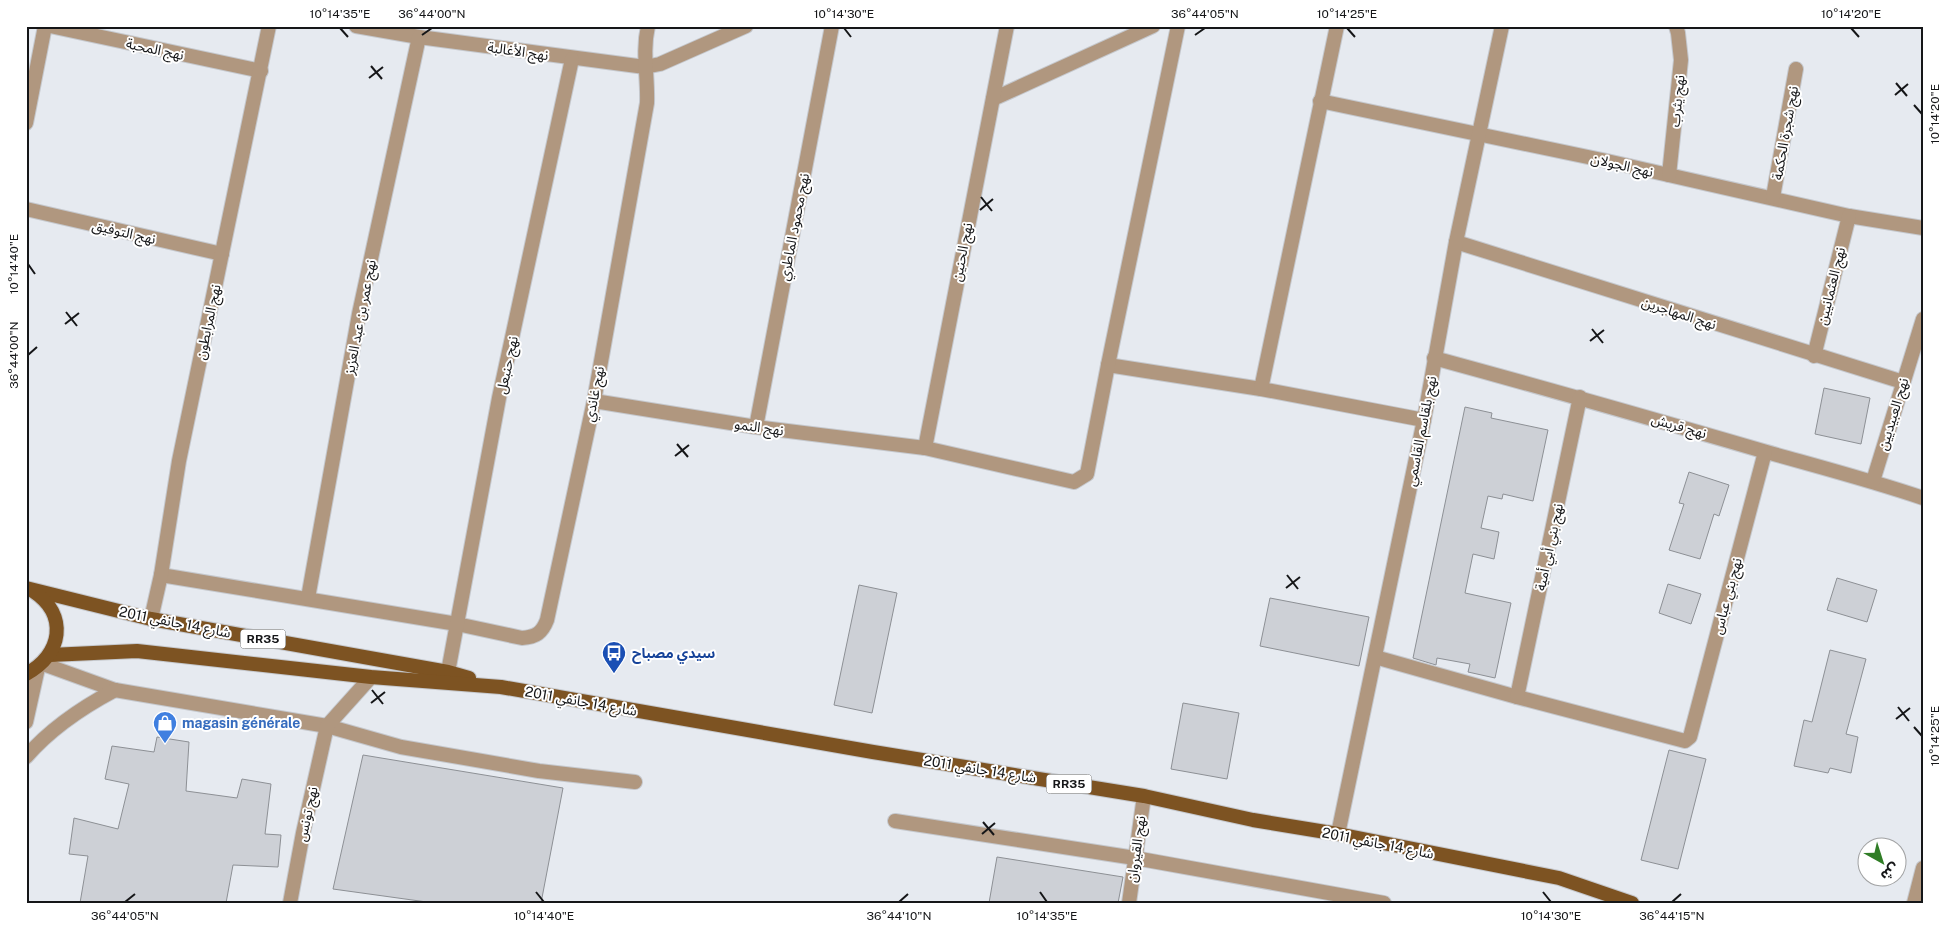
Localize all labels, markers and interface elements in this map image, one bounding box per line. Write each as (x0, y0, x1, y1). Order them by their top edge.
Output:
text: 10°14'35"E (310, 7, 371, 21)
text: 36°44'00"N (398, 7, 466, 21)
text: 10°14'30"E (814, 7, 874, 21)
text: 36°44'05"N (1171, 7, 1239, 21)
text: 10°14'25"E (1317, 7, 1377, 21)
text: 10°14'20"E (1821, 7, 1881, 21)
street label: نهج المحبة (124, 35, 186, 66)
street label: نهج الأغالبة (486, 39, 550, 66)
street label: نهج يثرب (1666, 74, 1691, 128)
text: 10°14'20"E (1928, 84, 1942, 144)
street label: نهج شجرة الحكمة (1769, 85, 1804, 182)
street label: نهج الجولان (1589, 150, 1655, 183)
street label: نهج محمود الماطري (776, 172, 816, 283)
street label: نهج التوفيق (90, 217, 158, 250)
street label: نهج الحنين (948, 221, 979, 283)
text: 10°14'40"E (7, 234, 21, 294)
street label: نهج العثمانيين (1814, 245, 1851, 327)
street label: نهج عمر بن عبد العزيز (341, 258, 382, 377)
street label: نهج المرابطون (192, 283, 227, 362)
street label: نهج المهاجرين (1639, 293, 1718, 335)
text: 36°44'00"N (7, 321, 21, 389)
street label: نهج حنبعل (493, 334, 524, 396)
street label: نهج غاندي (581, 365, 610, 424)
street label: نهج بلقاسم القاسمي (1402, 374, 1443, 488)
street label: نهج العبيديين (1874, 376, 1915, 453)
street label: نهج قريش (1649, 410, 1709, 444)
street label: نهج النمو (733, 416, 785, 441)
street label: نهج بني أبي أمية (1531, 501, 1569, 593)
street label: نهج بني عباس (1709, 556, 1748, 637)
street label: شارع 14 جانفي 2011 (117, 603, 232, 644)
road number: RR35 (240, 630, 286, 648)
bus stop icon: سيدي مصباح (601, 640, 627, 674)
place label: سيدي مصباح (632, 645, 715, 664)
street label: شارع 14 جانفي 2011 (523, 683, 638, 722)
text: 10°14'25"E (1928, 706, 1942, 766)
shop icon: magasin générale (152, 710, 178, 744)
place label: magasin générale (182, 715, 300, 731)
street label: شارع 14 جانفي 2011 (922, 752, 1037, 789)
road number: RR35 (1046, 774, 1092, 794)
street label: نهج تونس (293, 785, 324, 844)
street label: نهج القيروان (1123, 814, 1152, 884)
street label: شارع 14 جانفي 2011 (1320, 824, 1435, 865)
north arrow (1856, 836, 1906, 886)
text: ش (1878, 860, 1903, 884)
text: 36°44'05"N (91, 909, 159, 923)
text: 10°14'40"E (514, 909, 574, 923)
text: 36°44'10"N (867, 909, 931, 923)
text: 10°14'35"E (1017, 909, 1078, 923)
text: 10°14'30"E (1521, 909, 1581, 923)
text: 36°44'15"N (1639, 909, 1705, 923)

